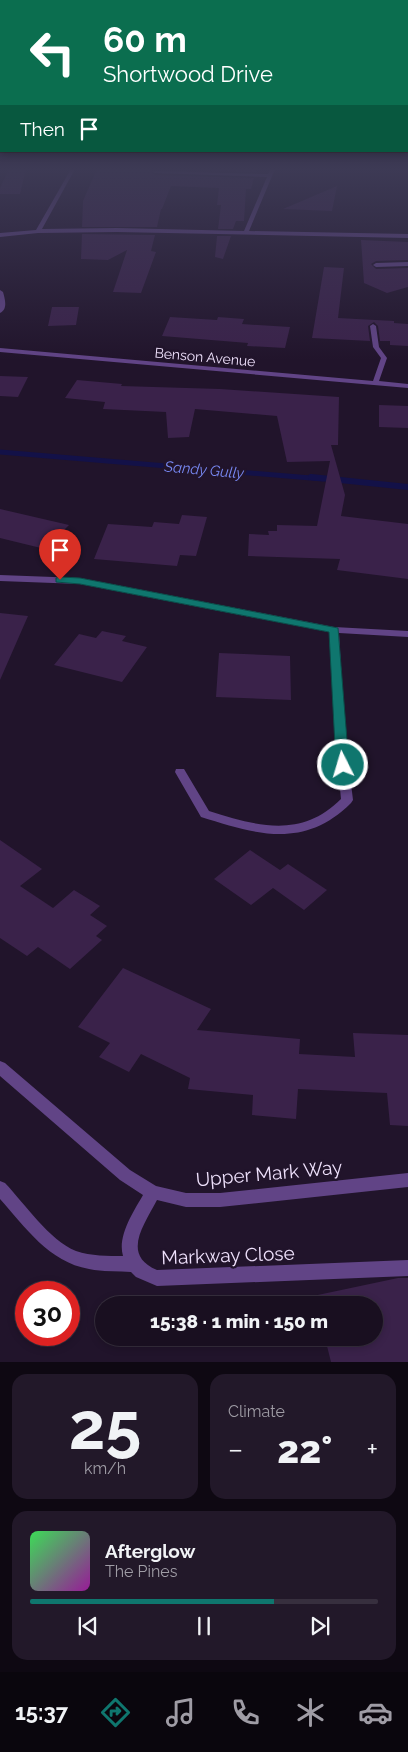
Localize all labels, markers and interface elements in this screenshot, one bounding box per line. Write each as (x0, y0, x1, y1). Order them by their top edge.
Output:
text: 60 m (103, 19, 187, 60)
icon: left (20, 20, 85, 85)
text: Shortwood Drive (103, 61, 273, 87)
icon: arrive (75, 115, 103, 143)
text: Then (20, 118, 65, 140)
street label: Benson Avenue (154, 345, 256, 369)
water label: Sandy Gully (163, 457, 245, 482)
pin (39, 529, 81, 580)
icon: arrive (46, 536, 74, 564)
position arrow (316, 738, 368, 790)
street label: Upper Mark Way (195, 1156, 343, 1190)
street label: Markway Close (161, 1242, 295, 1268)
speed limit sign: 30 (15, 1281, 80, 1346)
text: 15:38 · 1 min · 150 m (150, 1310, 328, 1332)
text: 25 (69, 1388, 141, 1464)
text: Climate (228, 1402, 285, 1421)
text: 22° (277, 1427, 332, 1472)
text: − (228, 1433, 243, 1466)
text: + (366, 1433, 378, 1466)
text: km/h (84, 1459, 126, 1478)
text: Afterglow (105, 1540, 195, 1562)
text: The Pines (105, 1562, 177, 1581)
icon: previous (74, 1612, 102, 1640)
icon: pause (190, 1612, 218, 1640)
icon: next (306, 1612, 334, 1640)
icon: directions (98, 1695, 133, 1730)
icon: music (163, 1695, 198, 1730)
icon: phone (228, 1695, 263, 1730)
icon: climate (293, 1695, 328, 1730)
icon: car (358, 1695, 393, 1730)
text: 15:37 (15, 1699, 68, 1725)

